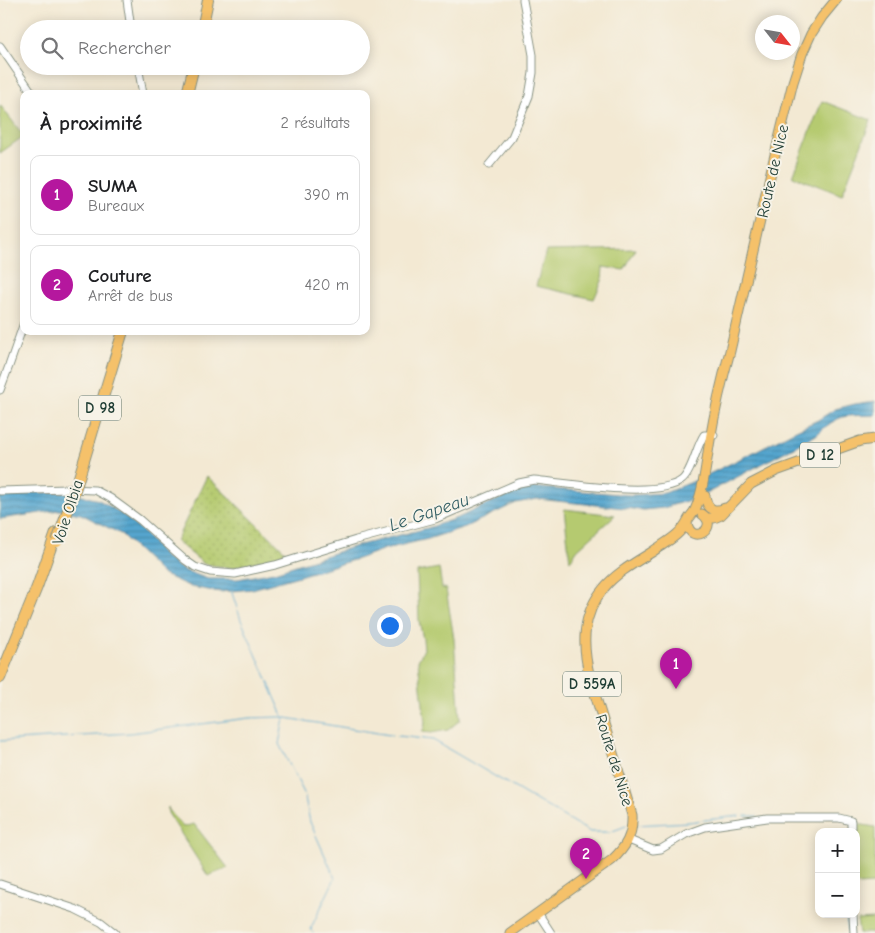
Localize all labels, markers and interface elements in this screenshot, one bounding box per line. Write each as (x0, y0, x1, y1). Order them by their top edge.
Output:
north arrow (755, 15, 800, 60)
search box (20, 20, 370, 75)
icon: search (38, 34, 66, 62)
text: Rechercher (78, 37, 171, 59)
text: À proximité (40, 111, 142, 135)
text: 2 résultats (280, 114, 350, 132)
street label: Route de Nice (753, 123, 792, 220)
text: SUMA (88, 175, 137, 197)
text: 1 (54, 186, 60, 204)
text: 390 m (304, 186, 349, 204)
text: Bureaux (88, 197, 144, 215)
text: Couture (88, 265, 152, 287)
text: 2 (53, 276, 61, 294)
text: 420 m (305, 276, 349, 294)
text: Arrêt de bus (88, 287, 173, 305)
road number: D 98 (79, 396, 121, 420)
road number: D 12 (800, 442, 840, 468)
street label: Voie Olbia (49, 478, 87, 547)
water label: Le Gapeau (386, 489, 472, 536)
your location (377, 613, 403, 639)
pin: 1 (660, 648, 692, 689)
road number: D 559A (563, 672, 621, 696)
street label: Route de Nice (592, 712, 637, 808)
map controls (815, 828, 860, 918)
button: + (815, 828, 860, 873)
pin: 2 (570, 838, 602, 879)
button: − (815, 873, 860, 918)

